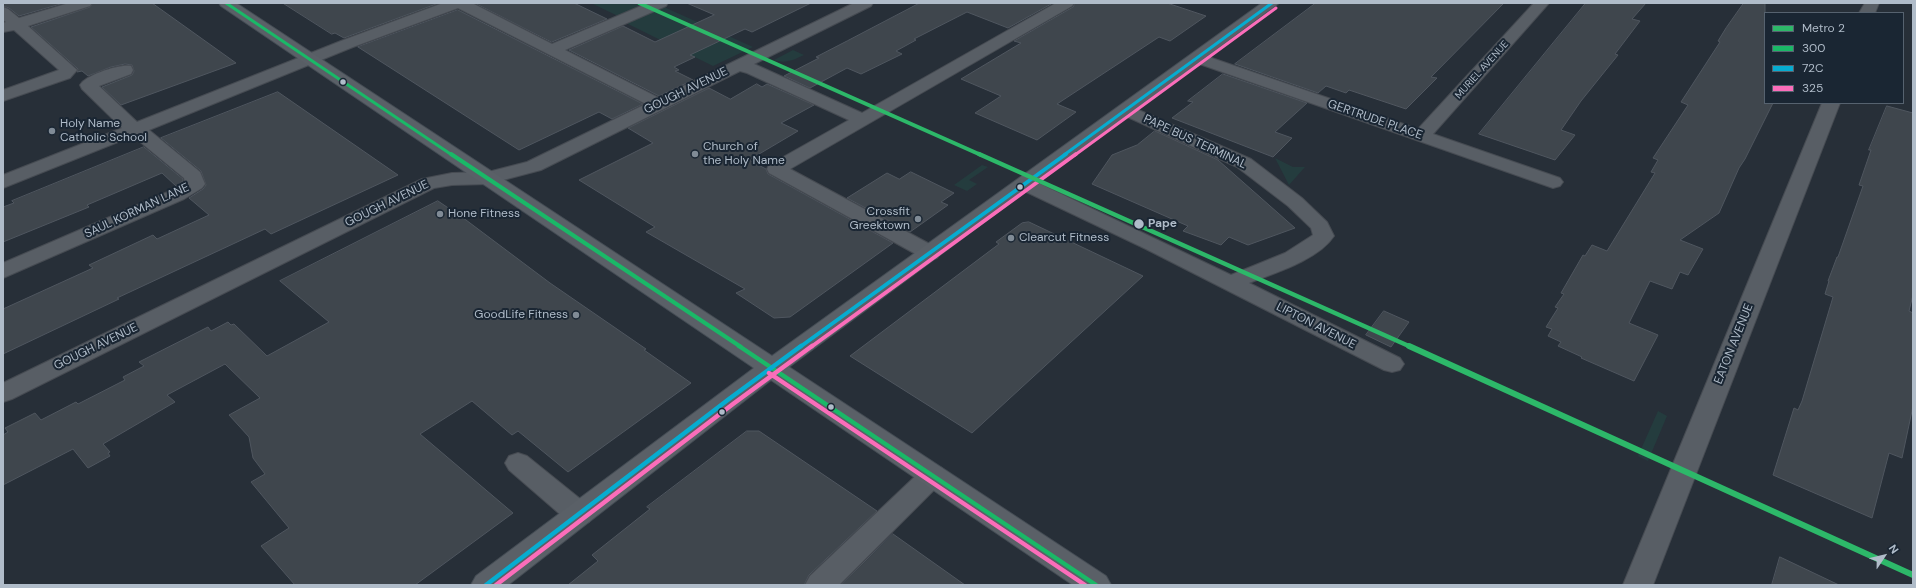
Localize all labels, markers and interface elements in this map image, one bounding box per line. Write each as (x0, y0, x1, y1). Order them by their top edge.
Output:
legend (1764, 12, 1904, 104)
text: Metro 2 (1802, 20, 1845, 36)
street label: MURIEL AVENUE (1453, 39, 1511, 101)
text: 300 (1802, 40, 1826, 56)
text: 72C (1802, 60, 1824, 76)
street label: GOUGH AVENUE (642, 65, 730, 117)
unlabelled marker (338, 77, 348, 87)
text: 325 (1802, 80, 1823, 96)
street label: GERTRUDE PLACE (1326, 97, 1424, 143)
street label: PAPE BUS TERMINAL (1141, 112, 1249, 172)
place label: Holy Name Catholic School (60, 117, 147, 145)
marker: Holy Name Catholic School (47, 126, 57, 136)
place label: Church of the Holy Name (703, 140, 785, 168)
marker: Church of the Holy Name (690, 149, 700, 159)
street label: GOUGH AVENUE (343, 178, 431, 230)
street label: SAUL KORMAN LANE (82, 180, 192, 242)
unlabelled marker (1015, 182, 1025, 192)
place label: Crossfit Greektown (850, 205, 910, 233)
place label: Hone Fitness (448, 207, 520, 221)
marker: Hone Fitness (435, 209, 445, 219)
marker: Crossfit Greektown (913, 214, 923, 224)
marker: Pape (1132, 217, 1146, 231)
place label: Pape (1148, 217, 1177, 231)
place label: Clearcut Fitness (1019, 231, 1109, 245)
marker: Clearcut Fitness (1006, 233, 1016, 243)
street label: LIPTON AVENUE (1274, 300, 1358, 352)
street label: EATON AVENUE (1711, 302, 1757, 386)
place label: GoodLife Fitness (474, 308, 568, 322)
marker: GoodLife Fitness (571, 310, 581, 320)
street label: GOUGH AVENUE (52, 321, 140, 373)
unlabelled marker (826, 402, 836, 412)
unlabelled marker (717, 407, 727, 417)
north arrow (1864, 536, 1904, 576)
text: N (1886, 542, 1902, 556)

